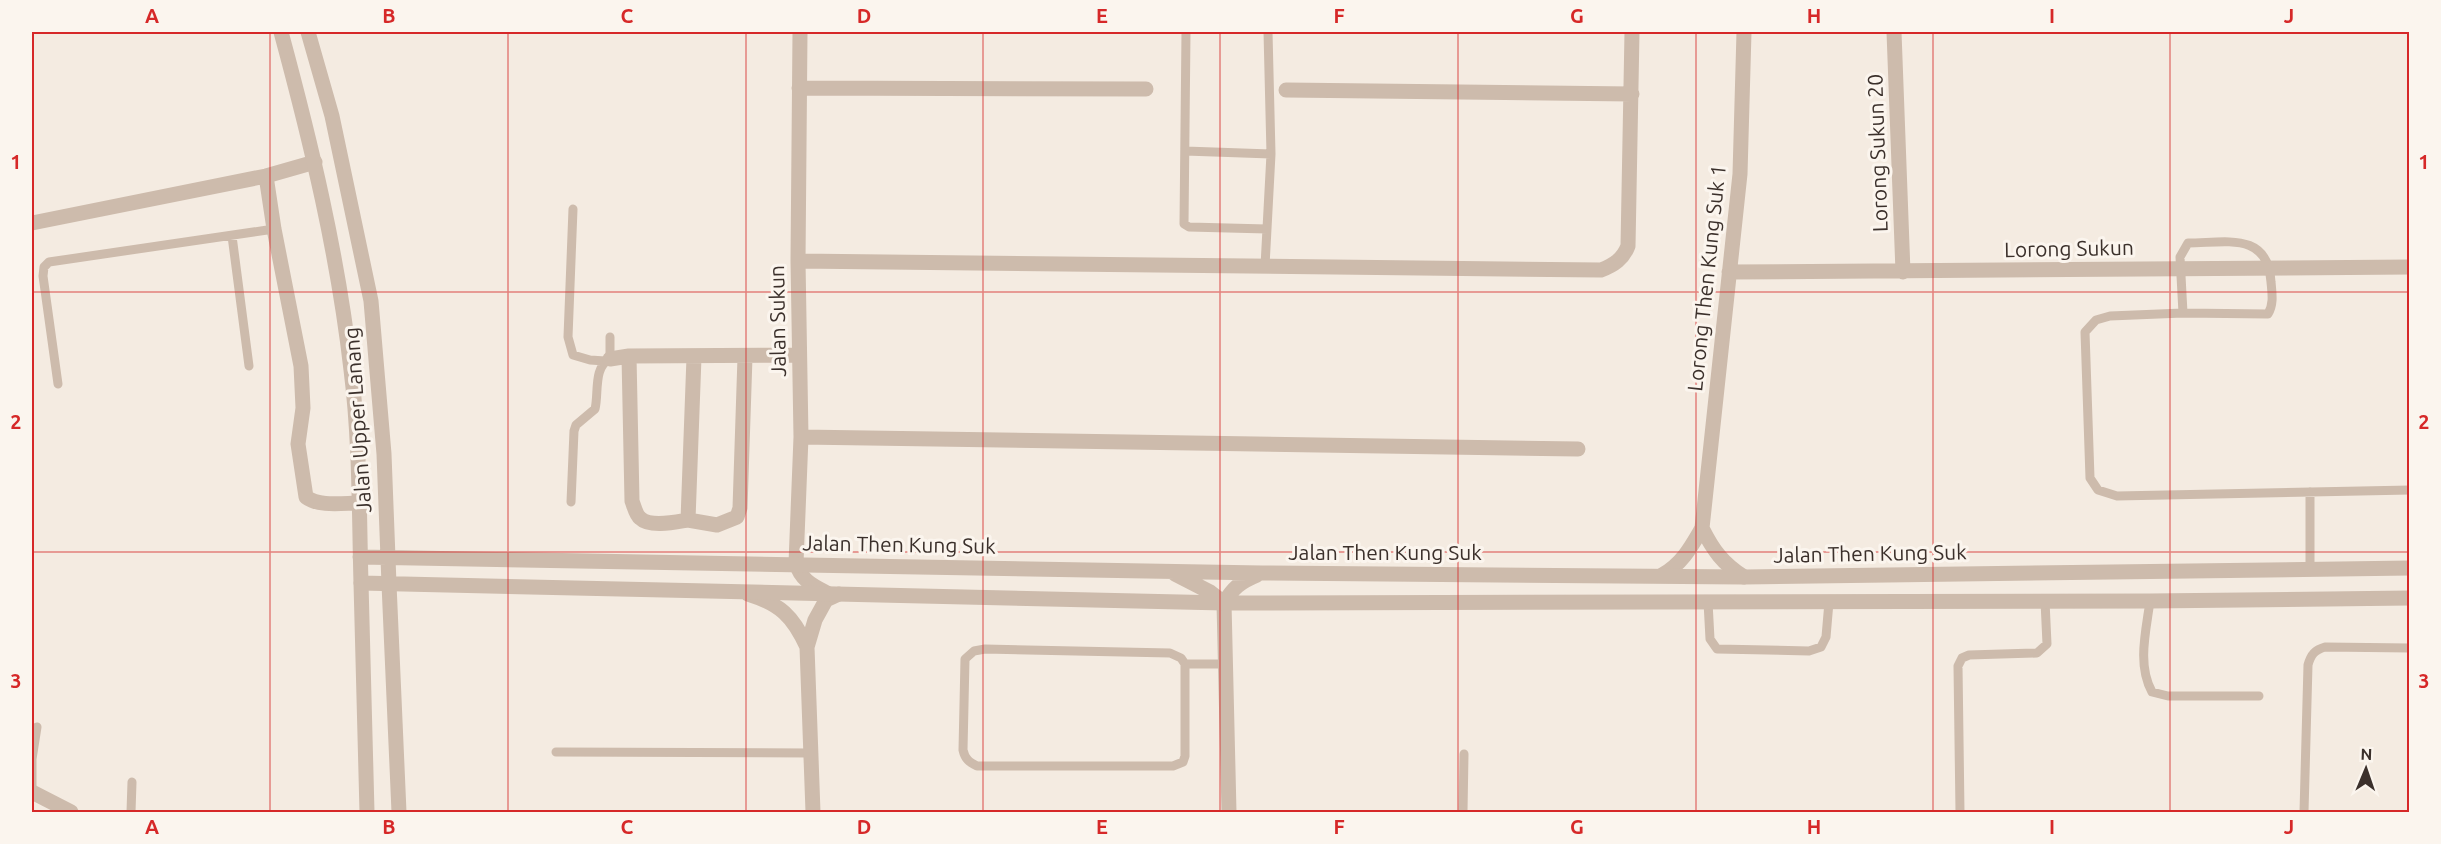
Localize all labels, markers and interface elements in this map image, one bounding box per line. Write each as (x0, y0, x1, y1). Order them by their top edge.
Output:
text: A (145, 4, 159, 27)
text: B (382, 4, 396, 27)
text: C (621, 4, 634, 27)
text: D (857, 4, 871, 27)
text: E (1096, 4, 1108, 27)
text: F (1333, 4, 1345, 27)
text: G (1570, 4, 1584, 27)
text: H (1807, 4, 1821, 27)
text: I (2049, 4, 2055, 27)
text: J (2284, 4, 2294, 27)
street label: Lorong Sukun 20 (1862, 74, 1892, 232)
text: 1 (10, 150, 22, 173)
text: 1 (2418, 150, 2430, 173)
street label: Lorong Then Kung Suk 1 (1682, 163, 1730, 393)
street label: Lorong Sukun (2004, 235, 2134, 261)
street label: Jalan Sukun (764, 265, 790, 377)
street label: Jalan Upper Lanang (339, 327, 375, 514)
text: 2 (10, 410, 22, 433)
text: 2 (2418, 410, 2430, 433)
street label: Jalan Then Kung Suk (802, 530, 996, 558)
street label: Jalan Then Kung Suk (1773, 539, 1967, 567)
street label: Jalan Then Kung Suk (1288, 540, 1482, 564)
text: 3 (10, 669, 22, 692)
text: 3 (2418, 669, 2430, 692)
north arrow (2336, 739, 2396, 799)
text: N (2360, 745, 2373, 763)
text: A (145, 815, 159, 838)
text: B (382, 815, 396, 838)
text: C (621, 815, 634, 838)
text: D (857, 815, 871, 838)
text: E (1096, 815, 1108, 838)
text: F (1333, 815, 1345, 838)
text: G (1570, 815, 1584, 838)
text: H (1807, 815, 1821, 838)
text: I (2049, 815, 2055, 838)
text: J (2284, 815, 2294, 838)

